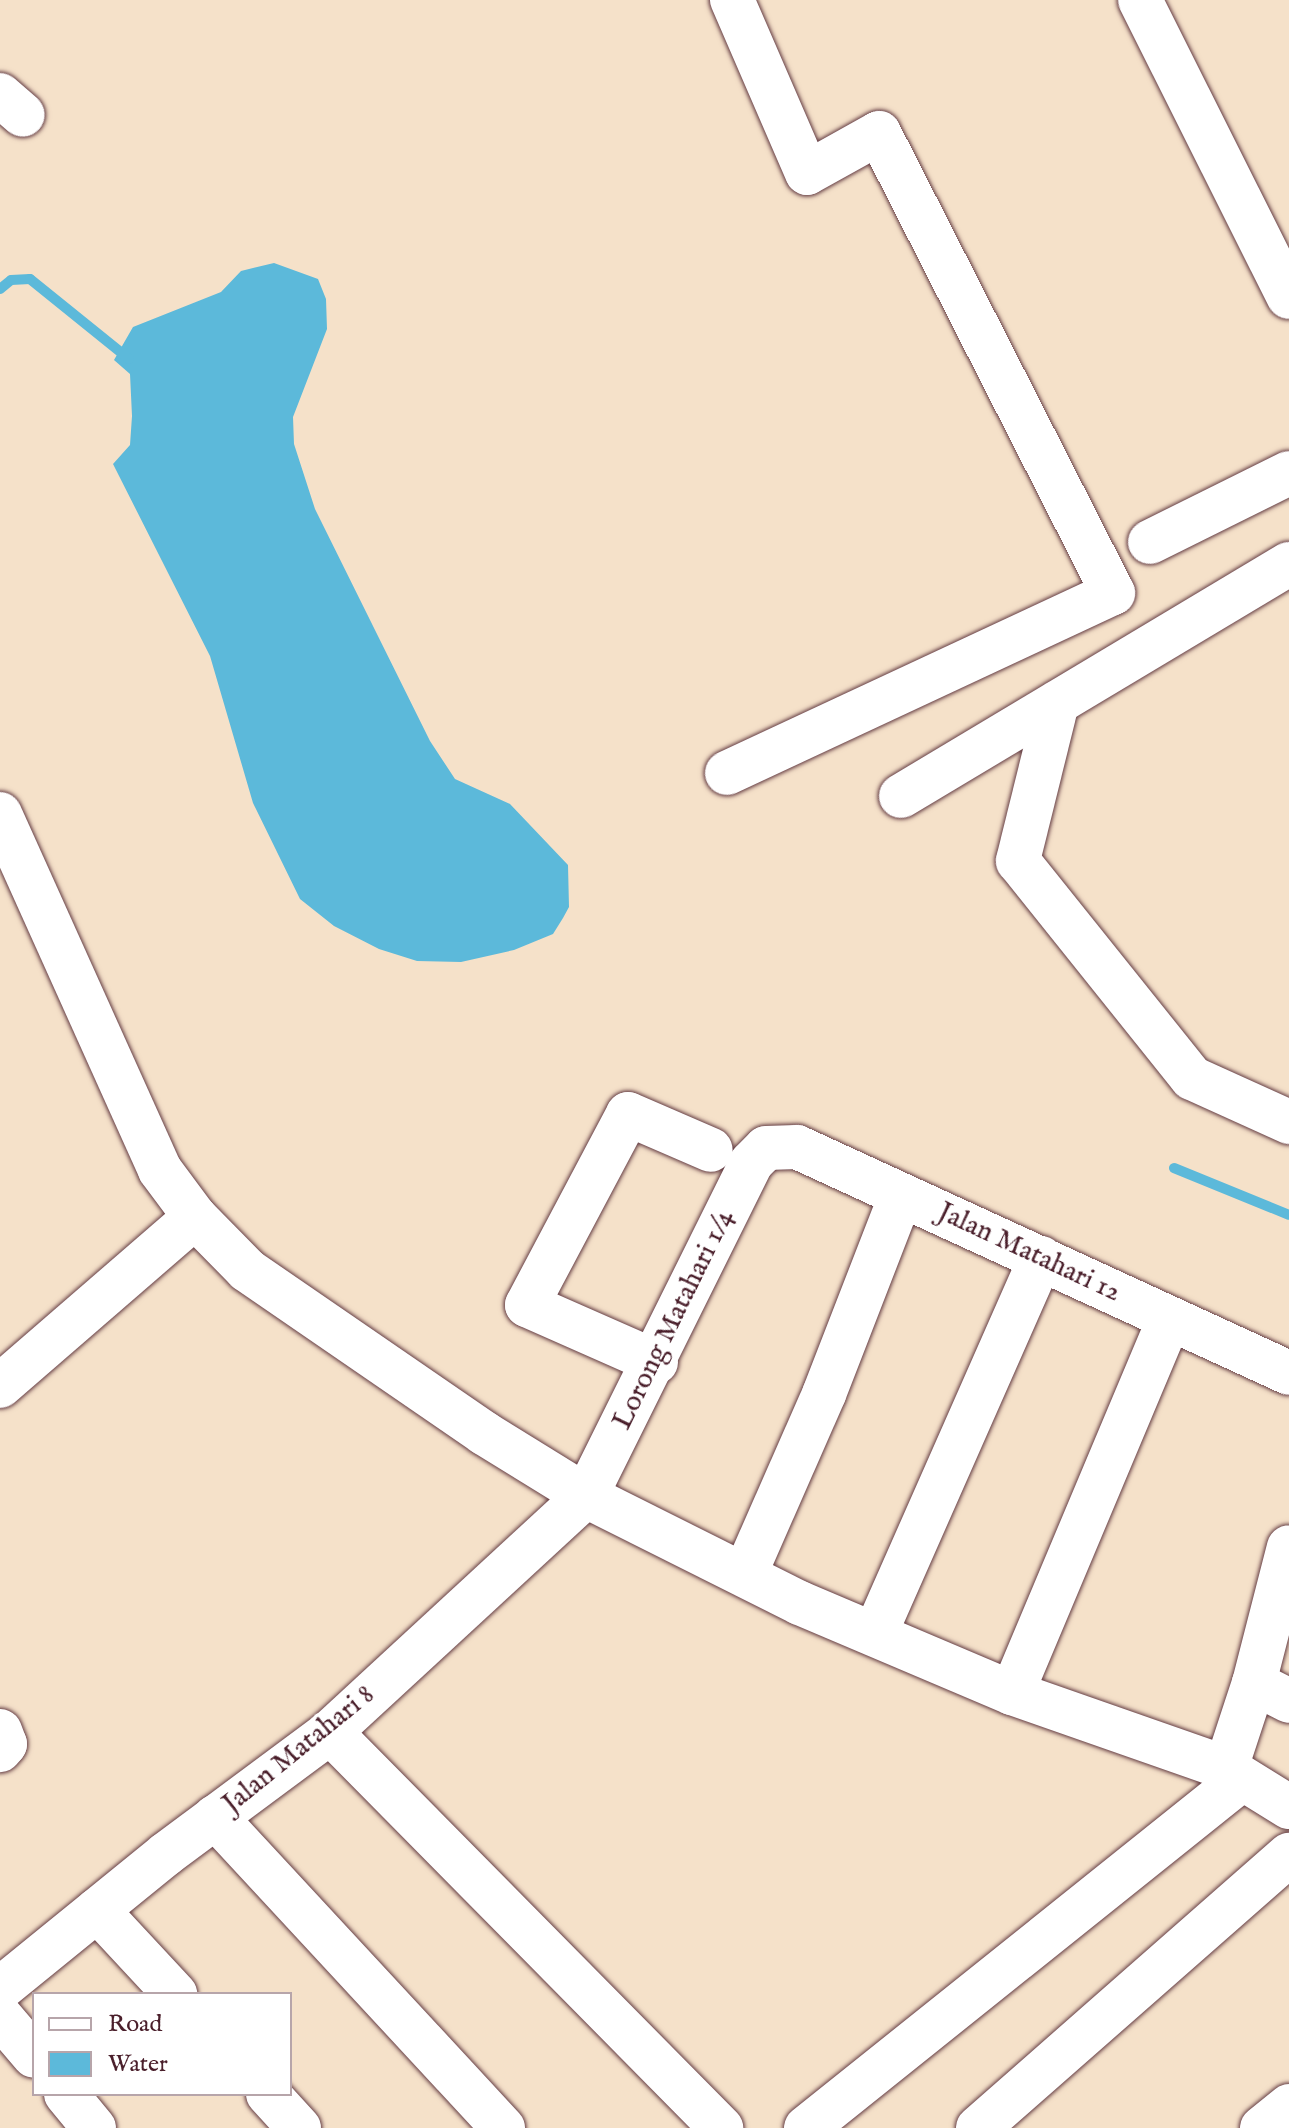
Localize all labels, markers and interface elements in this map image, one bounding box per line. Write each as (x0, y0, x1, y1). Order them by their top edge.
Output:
street label: Jalan Matahari 12 (932, 1196, 1126, 1310)
street label: Lorong Matahari 1/4 (606, 1205, 742, 1435)
street label: Jalan Matahari 8 (216, 1679, 382, 1821)
legend (32, 1992, 292, 2096)
text: Road (108, 2009, 162, 2040)
text: Water (108, 2049, 168, 2080)

